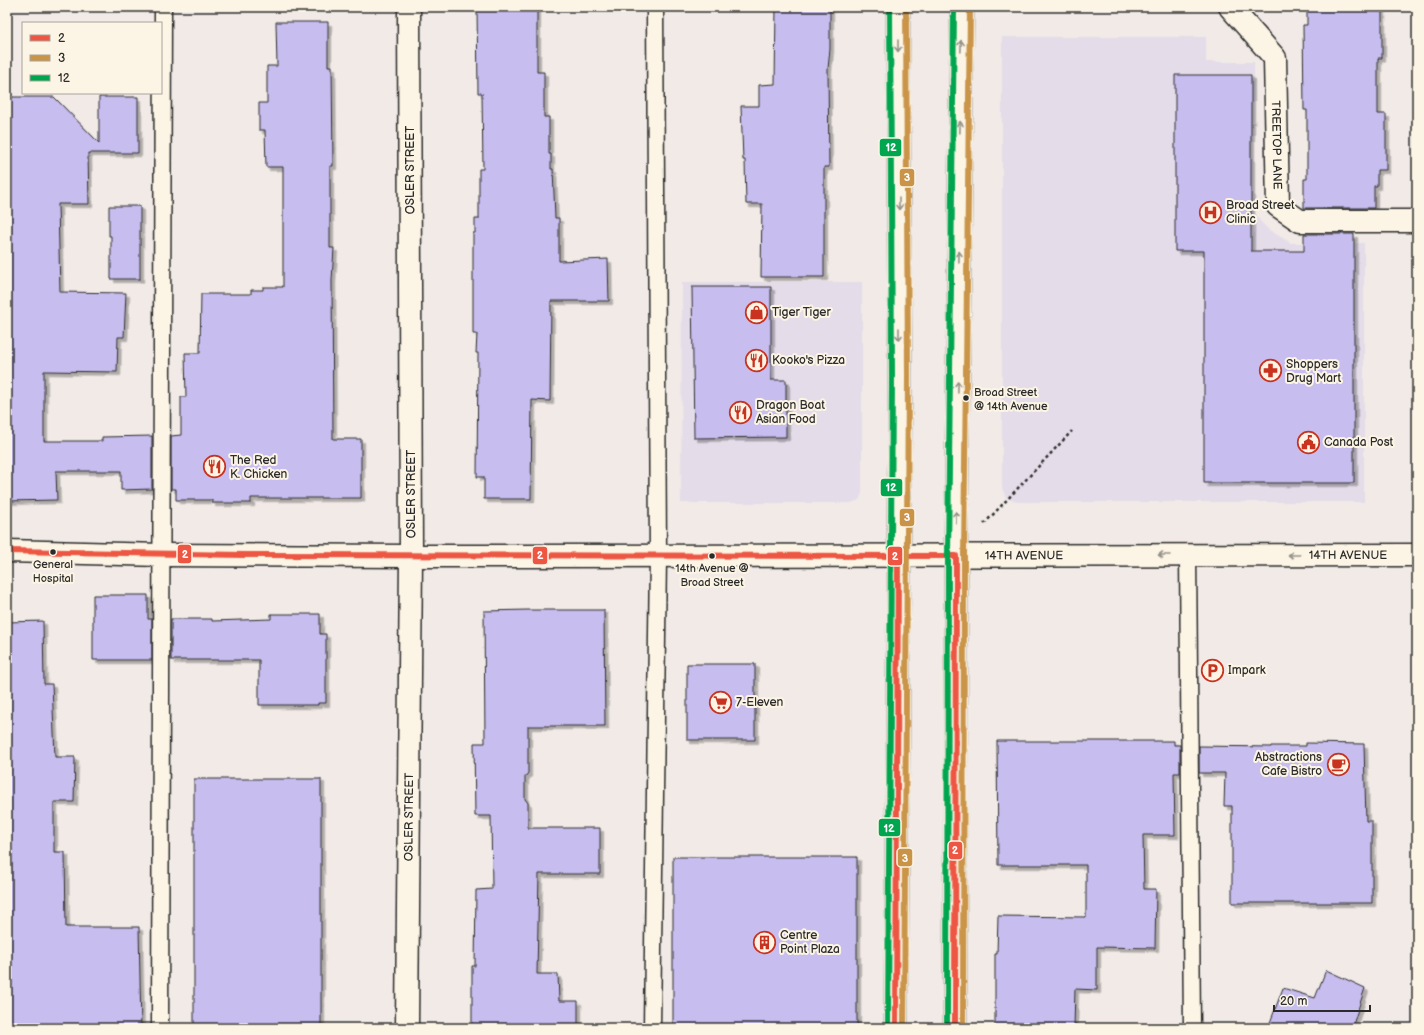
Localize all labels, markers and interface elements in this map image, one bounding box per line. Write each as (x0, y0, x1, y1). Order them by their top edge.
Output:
legend (22, 22, 162, 94)
text: 2 (58, 31, 65, 46)
one-way arrow (894, 39, 902, 52)
one-way arrow (957, 40, 965, 53)
text: 3 (58, 51, 65, 66)
text: 12 (58, 71, 70, 86)
street label: TREETOP LANE (1268, 100, 1285, 190)
one-way arrow (957, 121, 964, 134)
street label: OSLER STREET (403, 125, 418, 214)
line badge: 12 (879, 138, 902, 157)
text: 12 (885, 141, 897, 154)
line badge: 3 (899, 168, 915, 187)
text: 3 (904, 171, 911, 184)
one-way arrow (895, 197, 903, 210)
place label: Broad Street Clinic (1226, 198, 1295, 227)
hospital icon: Broad Street Clinic (1198, 199, 1224, 225)
one-way arrow (955, 251, 963, 264)
shop icon: Tiger Tiger (744, 299, 770, 325)
place label: Tiger Tiger (772, 305, 831, 320)
one-way arrow (895, 327, 903, 340)
restaurant icon: Kooko's Pizza (743, 347, 769, 373)
place label: Kooko's Pizza (772, 353, 845, 368)
place label: Shoppers Drug Mart (1286, 357, 1342, 386)
pharmacy icon: Shoppers Drug Mart (1258, 358, 1284, 384)
one-way arrow (954, 381, 962, 394)
place label: Broad Street @ 14th Avenue (974, 386, 1048, 413)
marker: Broad Street @ 14th Avenue (961, 393, 971, 403)
place label: Dragon Boat Asian Food (756, 398, 825, 427)
restaurant icon: Dragon Boat Asian Food (727, 399, 753, 425)
public building icon: Canada Post (1296, 429, 1322, 455)
place label: Canada Post (1324, 435, 1394, 450)
street label: OSLER STREET (404, 449, 419, 538)
place label: The Red K. Chicken (230, 453, 288, 482)
restaurant icon: The Red K. Chicken (201, 454, 227, 480)
line badge: 12 (880, 478, 903, 497)
text: 12 (885, 481, 897, 494)
line badge: 3 (899, 508, 915, 527)
text: 3 (904, 511, 911, 524)
one-way arrow (953, 511, 960, 524)
line badge: 2 (177, 544, 192, 564)
line badge: 2 (532, 546, 548, 565)
line badge: 2 (887, 546, 903, 566)
marker: General Hospital (48, 547, 58, 557)
text: 2 (182, 548, 189, 561)
street label: 14TH AVENUE (985, 548, 1063, 563)
street label: 14TH AVENUE (1309, 548, 1387, 563)
text: 2 (537, 549, 544, 562)
text: 2 (892, 550, 899, 563)
marker: 14th Avenue @ Broad Street (707, 551, 717, 561)
one-way arrow (1158, 551, 1171, 559)
one-way arrow (1288, 551, 1301, 559)
place label: General Hospital (33, 558, 73, 585)
place label: 14th Avenue @ Broad Street (675, 562, 749, 589)
parking icon: Impark (1199, 657, 1225, 683)
place label: Impark (1228, 663, 1266, 678)
supermarket icon: 7-Eleven (708, 689, 734, 715)
place label: 7-Eleven (736, 695, 784, 710)
place label: Abstractions Cafe Bistro (1255, 750, 1322, 779)
cafe icon: Abstractions Cafe Bistro (1325, 751, 1351, 777)
street label: OSLER STREET (401, 772, 417, 861)
line badge: 12 (878, 818, 901, 837)
text: 12 (883, 822, 895, 835)
line badge: 2 (948, 841, 963, 860)
text: 2 (952, 844, 959, 857)
line badge: 3 (897, 848, 913, 867)
text: 3 (902, 852, 909, 865)
place label: Centre Point Plaza (780, 928, 840, 957)
building icon: Centre Point Plaza (752, 929, 778, 955)
scale bar (1274, 987, 1370, 1013)
text: 20 m (1280, 994, 1307, 1009)

